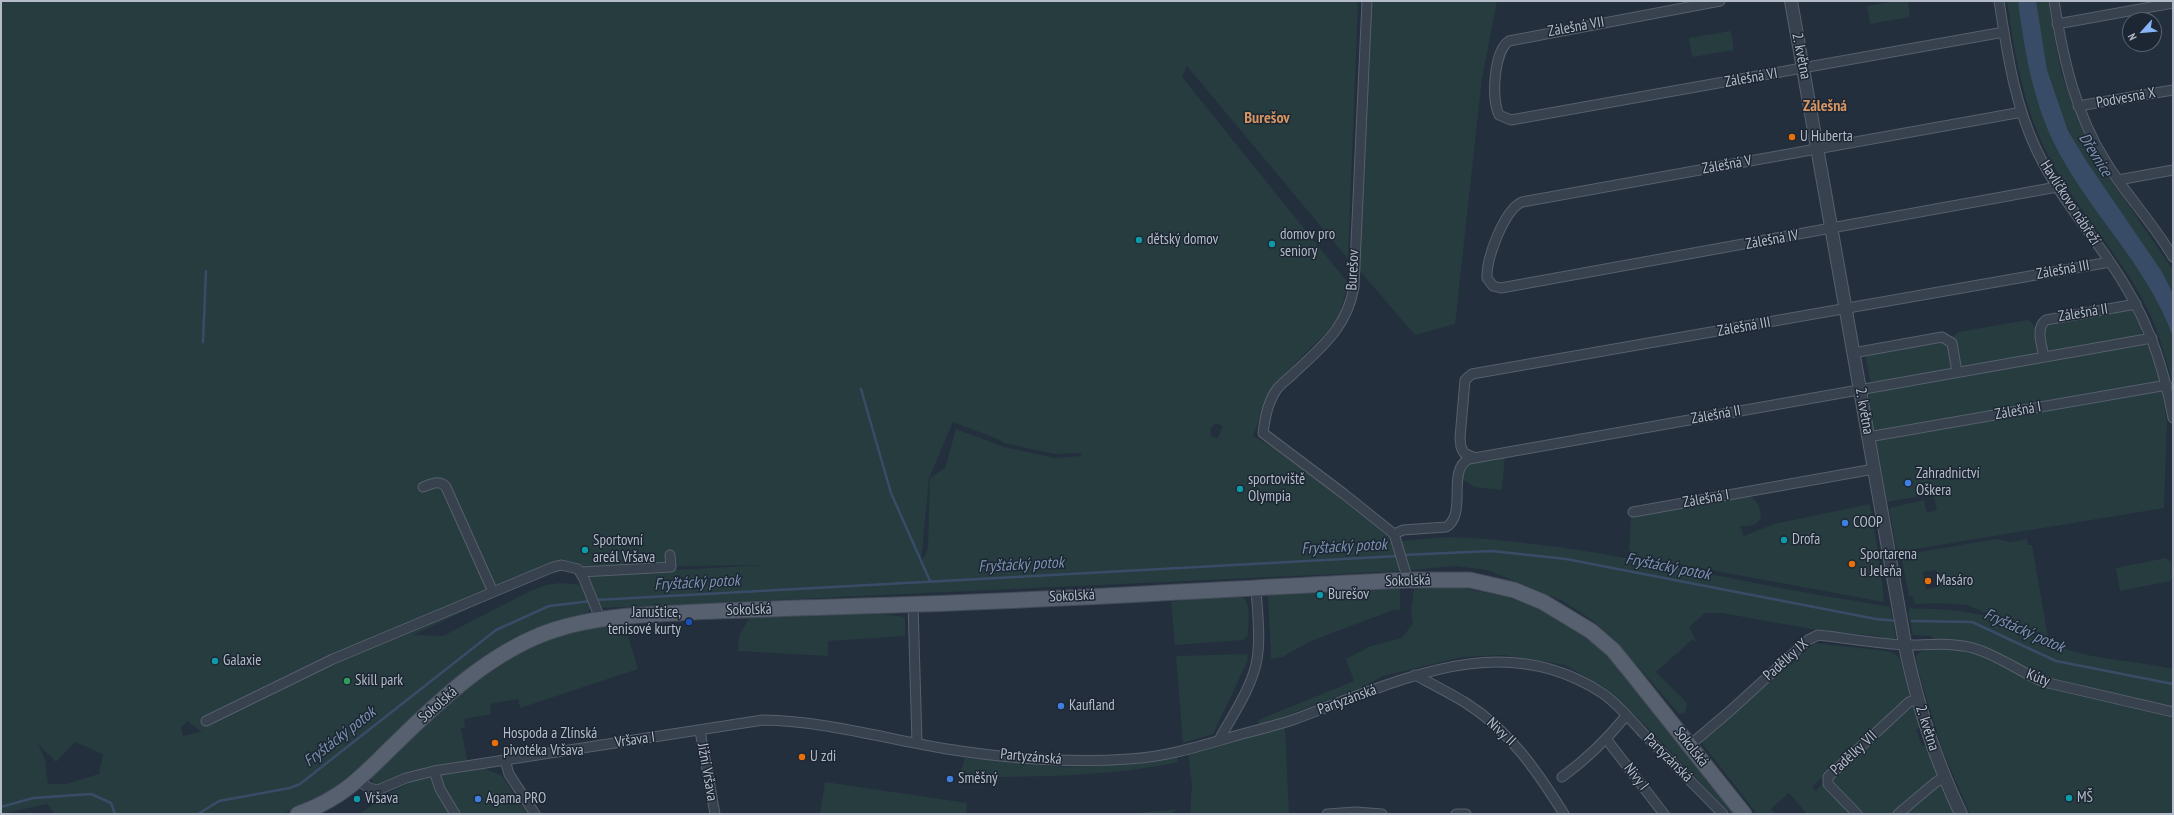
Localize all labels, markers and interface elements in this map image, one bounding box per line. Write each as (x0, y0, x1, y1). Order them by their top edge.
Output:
north arrow (2122, 12, 2162, 52)
street label: Zálešná VII (1546, 13, 1606, 41)
street label: 2. května (1788, 31, 1814, 81)
text: N (2125, 31, 2140, 43)
street label: Zálešná VI (1723, 64, 1779, 92)
street label: Podvesná X (2095, 84, 2157, 112)
district label: Zálešná (1803, 96, 1847, 116)
district label: Burešov (1244, 108, 1290, 128)
place label: U Huberta (1800, 128, 1853, 146)
water label: Dřevnice (2074, 130, 2116, 180)
marker: U Huberta (1787, 132, 1797, 142)
street label: Zálešná V (1701, 152, 1753, 178)
street label: Havlíčkovo nábřeží (2036, 157, 2104, 249)
place label: domov pro seniory (1280, 226, 1335, 261)
street label: Zálešná IV (1744, 226, 1800, 254)
place label: dětský domov (1147, 231, 1218, 249)
marker: dětský domov (1134, 235, 1144, 245)
marker: domov pro seniory (1267, 239, 1277, 249)
street label: Burešov (1343, 249, 1363, 291)
street label: Zálešná III (2035, 256, 2091, 284)
street label: Zálešná II (2057, 300, 2109, 326)
street label: Zálešná III (1716, 313, 1772, 341)
street label: 2. května (1851, 386, 1877, 436)
street label: Zálešná I (1993, 398, 2043, 424)
street label: Zálešná II (1690, 402, 1742, 428)
place label: Zahradnictví Oškera (1916, 465, 1980, 500)
place label: sportoviště Olympia (1248, 471, 1305, 506)
marker: Zahradnictví Oškera (1903, 478, 1913, 488)
marker: sportoviště Olympia (1235, 484, 1245, 494)
street label: Zálešná I (1681, 486, 1731, 512)
place label: COOP (1853, 514, 1883, 532)
marker: COOP (1840, 518, 1850, 528)
place label: Drofa (1792, 531, 1820, 549)
place label: Sportovní areál Vršava (593, 532, 655, 567)
water label: Fryštácký potok (1301, 535, 1387, 559)
marker: Drofa (1779, 535, 1789, 545)
marker: Sportovní areál Vršava (580, 545, 590, 555)
place label: Sportarena u Jeleňa (1860, 546, 1917, 581)
water label: Fryštácký potok (1624, 549, 1712, 585)
water label: Fryštácký potok (978, 553, 1064, 577)
marker: Sportarena u Jeleňa (1847, 559, 1857, 569)
water label: Fryštácký potok (654, 571, 740, 595)
street label: Sokolská (1385, 571, 1431, 591)
place label: Masáro (1936, 572, 1973, 590)
marker: Masáro (1923, 576, 1933, 586)
street label: Sokolská (1049, 586, 1095, 606)
place label: Burešov (1328, 586, 1369, 604)
marker: Burešov (1315, 590, 1325, 600)
street label: Sokolská (726, 600, 772, 620)
place label: Januštice, tenisové kurty (608, 604, 681, 639)
water label: Fryštácký potok (1981, 605, 2067, 657)
marker: Januštice, tenisové kurty (684, 617, 694, 627)
street label: Padělky IX (1760, 635, 1812, 685)
place label: Galaxie (223, 652, 262, 670)
marker: Galaxie (210, 656, 220, 666)
street label: Kúty (2024, 665, 2052, 691)
place label: Skill park (355, 672, 403, 690)
marker: Skill park (342, 676, 352, 686)
street label: Partyzánská (1315, 681, 1379, 719)
street label: Sokolská (415, 683, 461, 727)
place label: Kaufland (1069, 697, 1115, 715)
marker: Kaufland (1056, 701, 1066, 711)
water label: Fryštácký potok (300, 703, 380, 771)
street label: 2. května (1911, 703, 1943, 753)
street label: Nivy II (1483, 714, 1519, 750)
street label: Sokolská (1670, 724, 1712, 770)
place label: Hospoda a Zlínská pivotéka Vršava (503, 725, 597, 760)
street label: Padělky VII (1827, 727, 1881, 779)
street label: Vršava I (614, 728, 656, 752)
street label: Partyzánská (1640, 730, 1696, 786)
marker: Hospoda a Zlínská pivotéka Vršava (490, 738, 500, 748)
street label: Jižní Vršava (693, 742, 721, 802)
street label: Partyzánská (1000, 745, 1062, 769)
place label: U zdi (810, 748, 836, 766)
marker: U zdi (797, 752, 807, 762)
street label: Nivy I (1620, 760, 1652, 794)
place label: Směšný (958, 770, 998, 788)
marker: Směšný (945, 774, 955, 784)
place label: MŠ (2077, 789, 2093, 807)
place label: Vršava (365, 790, 398, 808)
place label: Agama PRO (486, 790, 546, 808)
marker: MŠ (2064, 793, 2074, 803)
marker: Vršava (352, 794, 362, 804)
marker: Agama PRO (473, 794, 483, 804)

